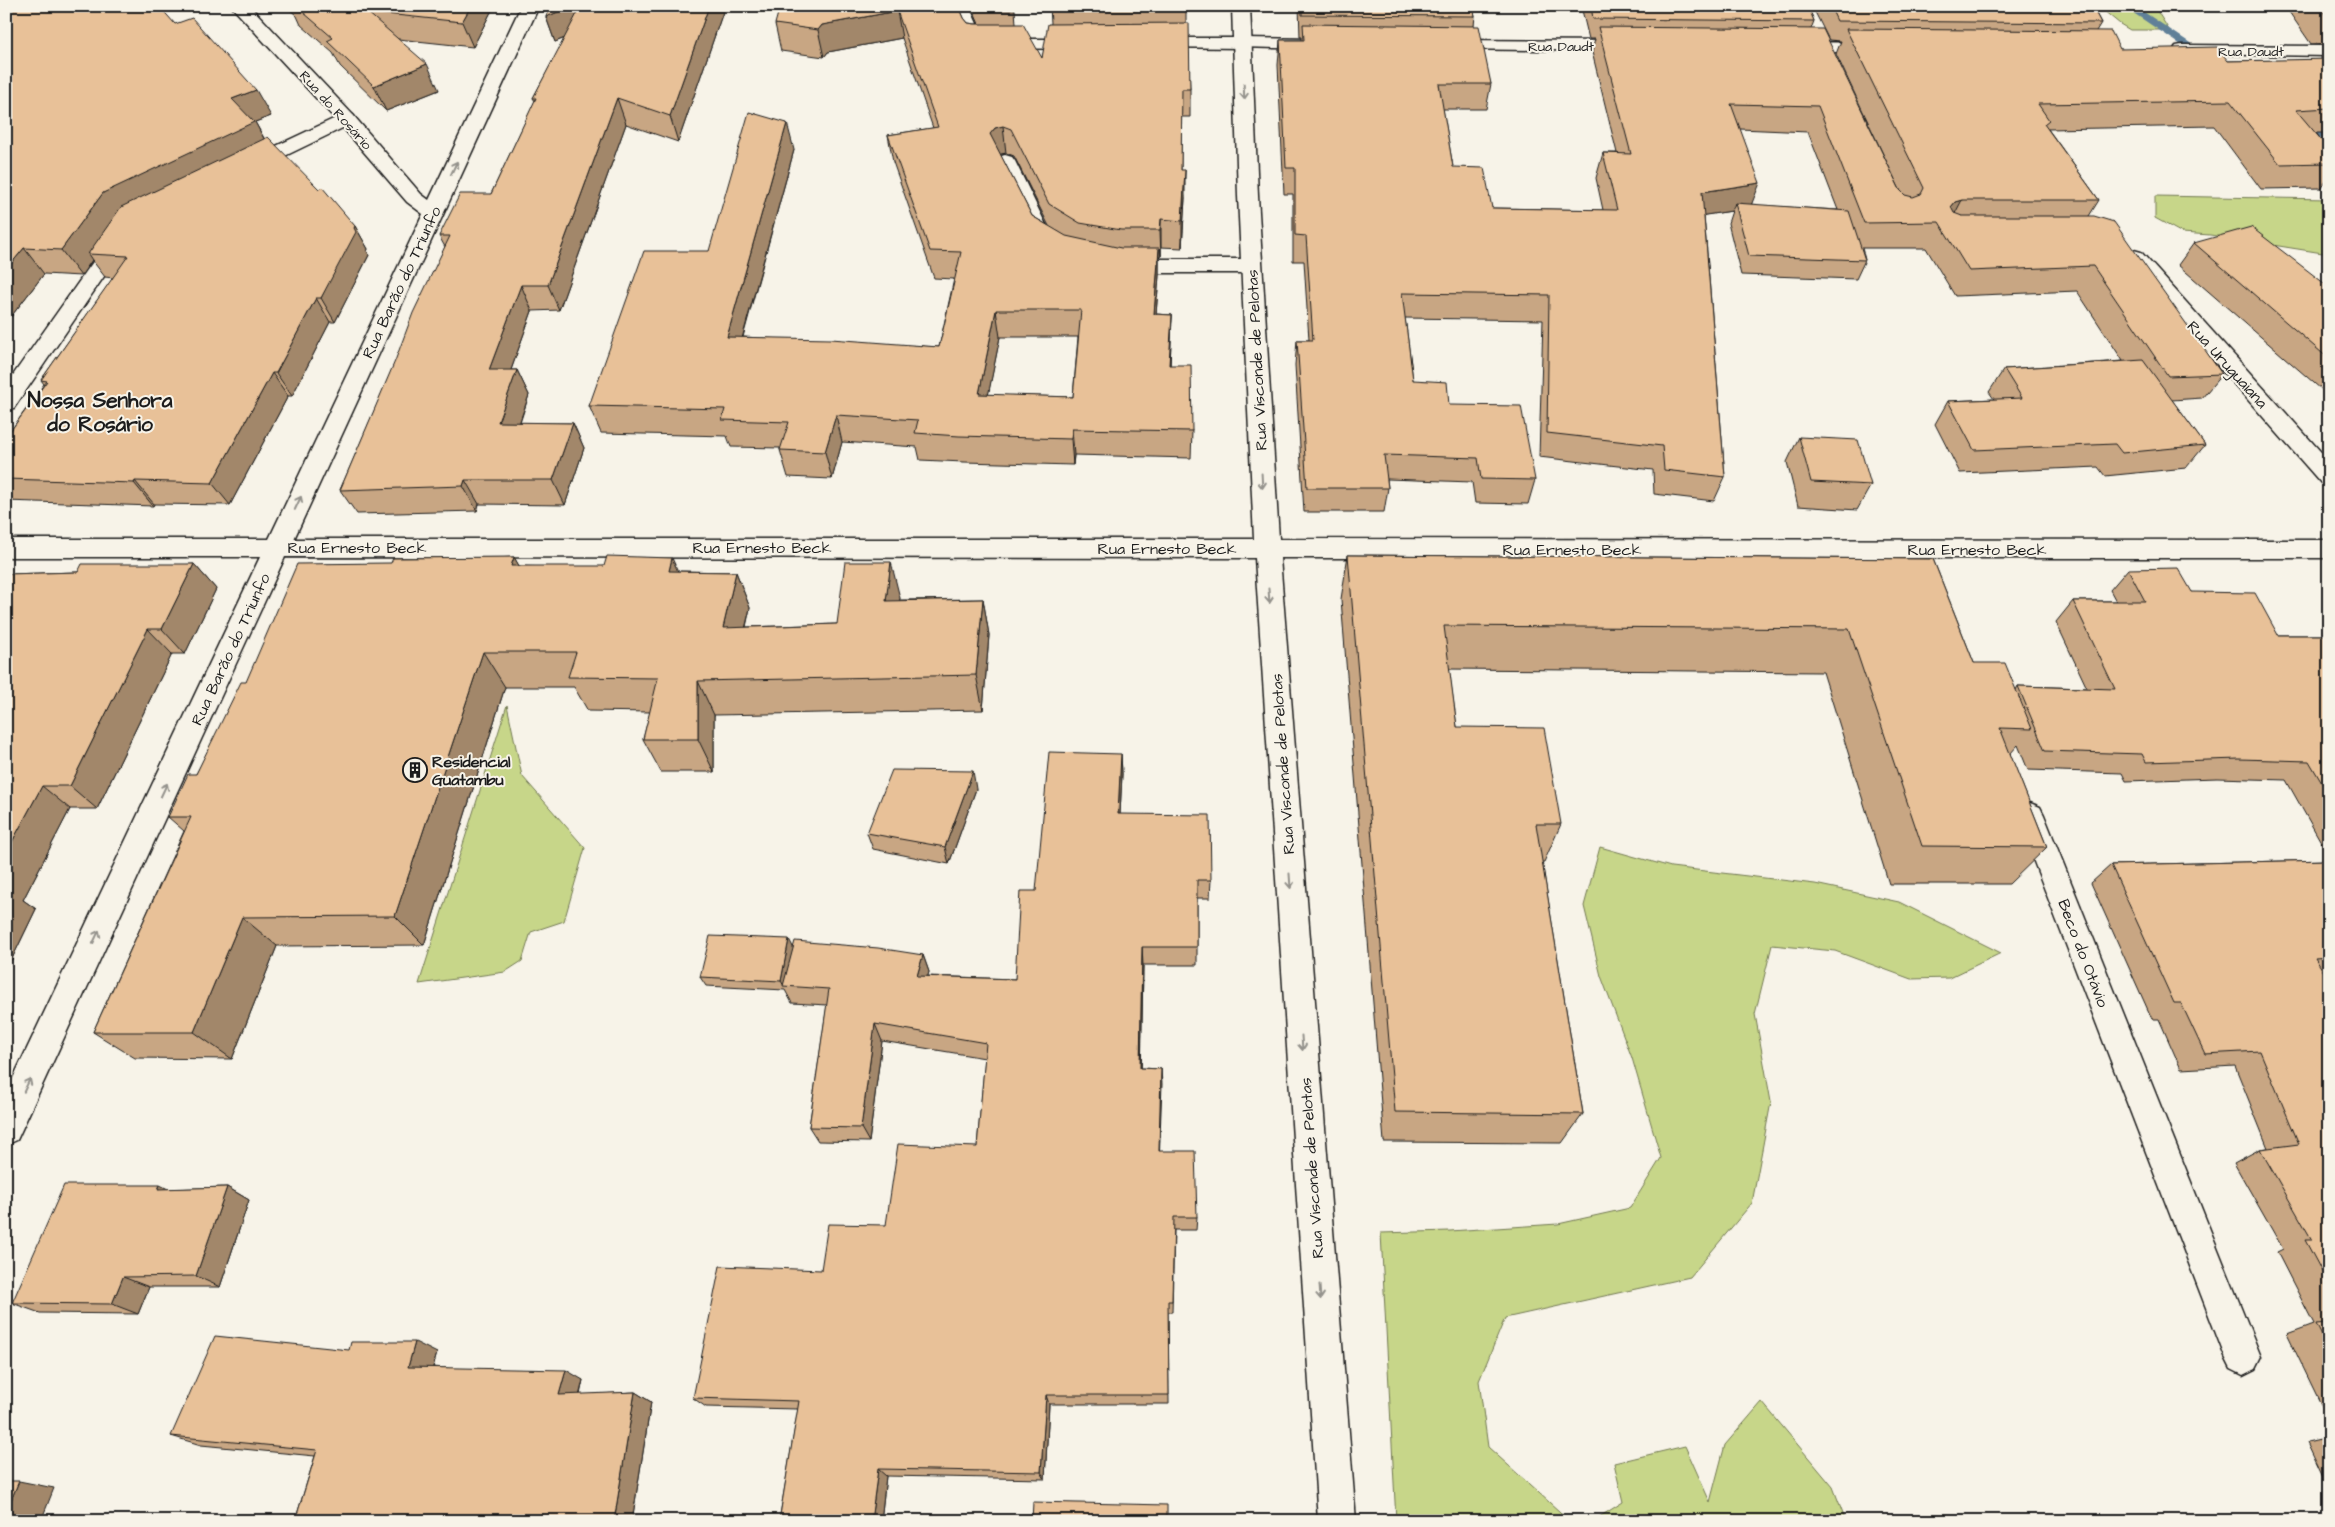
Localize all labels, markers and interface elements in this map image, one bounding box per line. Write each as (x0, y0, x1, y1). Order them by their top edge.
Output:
street label: Rua Daudt (1528, 37, 1594, 57)
street label: Rua Daudt (2218, 42, 2284, 62)
street label: Rua do Rosário (294, 67, 376, 155)
one-way arrow (1240, 84, 1249, 100)
one-way arrow (450, 161, 459, 176)
street label: Rua Barão do Triunfo (357, 203, 447, 362)
street label: Rua Visconde de Pelotas (1241, 269, 1273, 451)
street label: Rua Uruguaiana (2181, 316, 2273, 414)
district label: Nossa Senhora do Rosário (28, 386, 173, 439)
one-way arrow (1258, 473, 1267, 489)
one-way arrow (294, 496, 303, 511)
street label: Rua Ernesto Beck (288, 537, 427, 559)
street label: Rua Ernesto Beck (693, 537, 832, 559)
street label: Rua Ernesto Beck (1098, 538, 1237, 560)
street label: Rua Ernesto Beck (1503, 539, 1642, 561)
street label: Rua Ernesto Beck (1908, 539, 2047, 561)
street label: Rua Barão do Triunfo (186, 570, 276, 729)
one-way arrow (1265, 588, 1274, 604)
street label: Rua Visconde de Pelotas (1266, 673, 1300, 855)
place label: Residencial Guatambu (432, 751, 511, 791)
building icon: Residencial Guatambu (402, 757, 428, 783)
one-way arrow (160, 783, 170, 798)
one-way arrow (1286, 872, 1295, 888)
street label: Beco do Otávio (2052, 896, 2114, 1011)
one-way arrow (91, 930, 101, 945)
one-way arrow (1297, 1034, 1307, 1050)
street label: Rua Visconde de Pelotas (1295, 1077, 1329, 1259)
one-way arrow (23, 1078, 32, 1093)
one-way arrow (1316, 1284, 1325, 1300)

